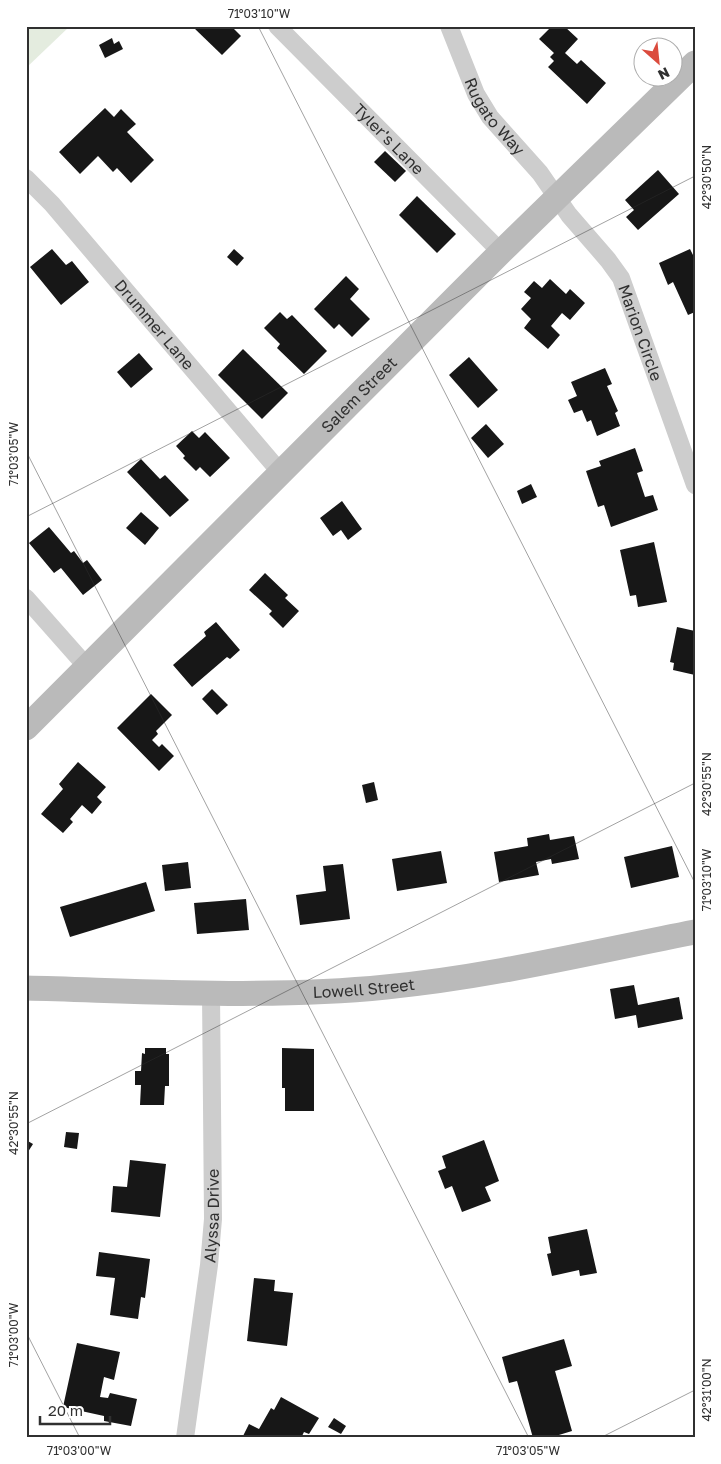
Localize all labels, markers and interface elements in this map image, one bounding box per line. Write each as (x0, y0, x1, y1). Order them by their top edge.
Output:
text: 71°03'10"W (228, 6, 291, 21)
north arrow (634, 38, 684, 88)
text: N (656, 64, 673, 84)
street label: Rugato Way (460, 75, 529, 159)
street label: Tyler's Lane (349, 99, 428, 179)
text: 42°30'50"N (699, 145, 714, 209)
street label: Drummer Lane (110, 275, 199, 374)
street label: Marion Circle (614, 282, 667, 384)
street label: Salem Street (317, 352, 401, 437)
text: 71°03'05"W (6, 422, 21, 486)
text: 42°30'55"N (699, 752, 714, 816)
text: 71°03'10"W (699, 848, 714, 911)
street label: Lowell Street (312, 974, 416, 1002)
text: 42°30'55"N (6, 1091, 21, 1155)
street label: Alyssa Drive (199, 1169, 223, 1263)
text: 71°03'00"W (6, 1302, 21, 1367)
text: 42°31'00"N (699, 1358, 714, 1422)
scale bar (40, 1394, 110, 1426)
text: 20 m (48, 1401, 83, 1419)
text: 71°03'00"W (47, 1443, 112, 1458)
text: 71°03'05"W (496, 1443, 560, 1458)

